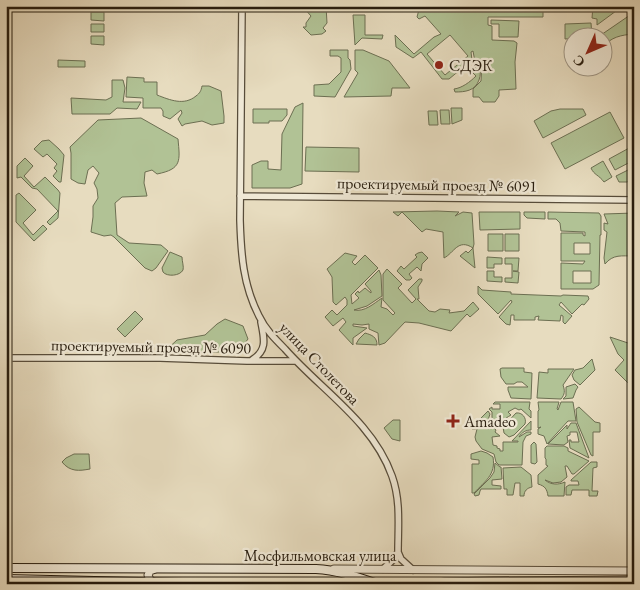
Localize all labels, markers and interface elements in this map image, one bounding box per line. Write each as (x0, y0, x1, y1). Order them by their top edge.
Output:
north arrow (562, 28, 612, 78)
text: С (569, 51, 589, 71)
place label: СДЭК (449, 55, 493, 76)
marker: СДЭК (433, 59, 445, 71)
street label: проектируемый проезд № 6091 (337, 172, 537, 197)
street label: улица Столетова (275, 317, 365, 410)
street label: проектируемый проезд № 6090 (51, 334, 251, 359)
place label: Amadeo (463, 411, 516, 432)
marker: Amadeo (446, 414, 460, 428)
street label: Мосфильмовская улица (244, 545, 397, 566)

